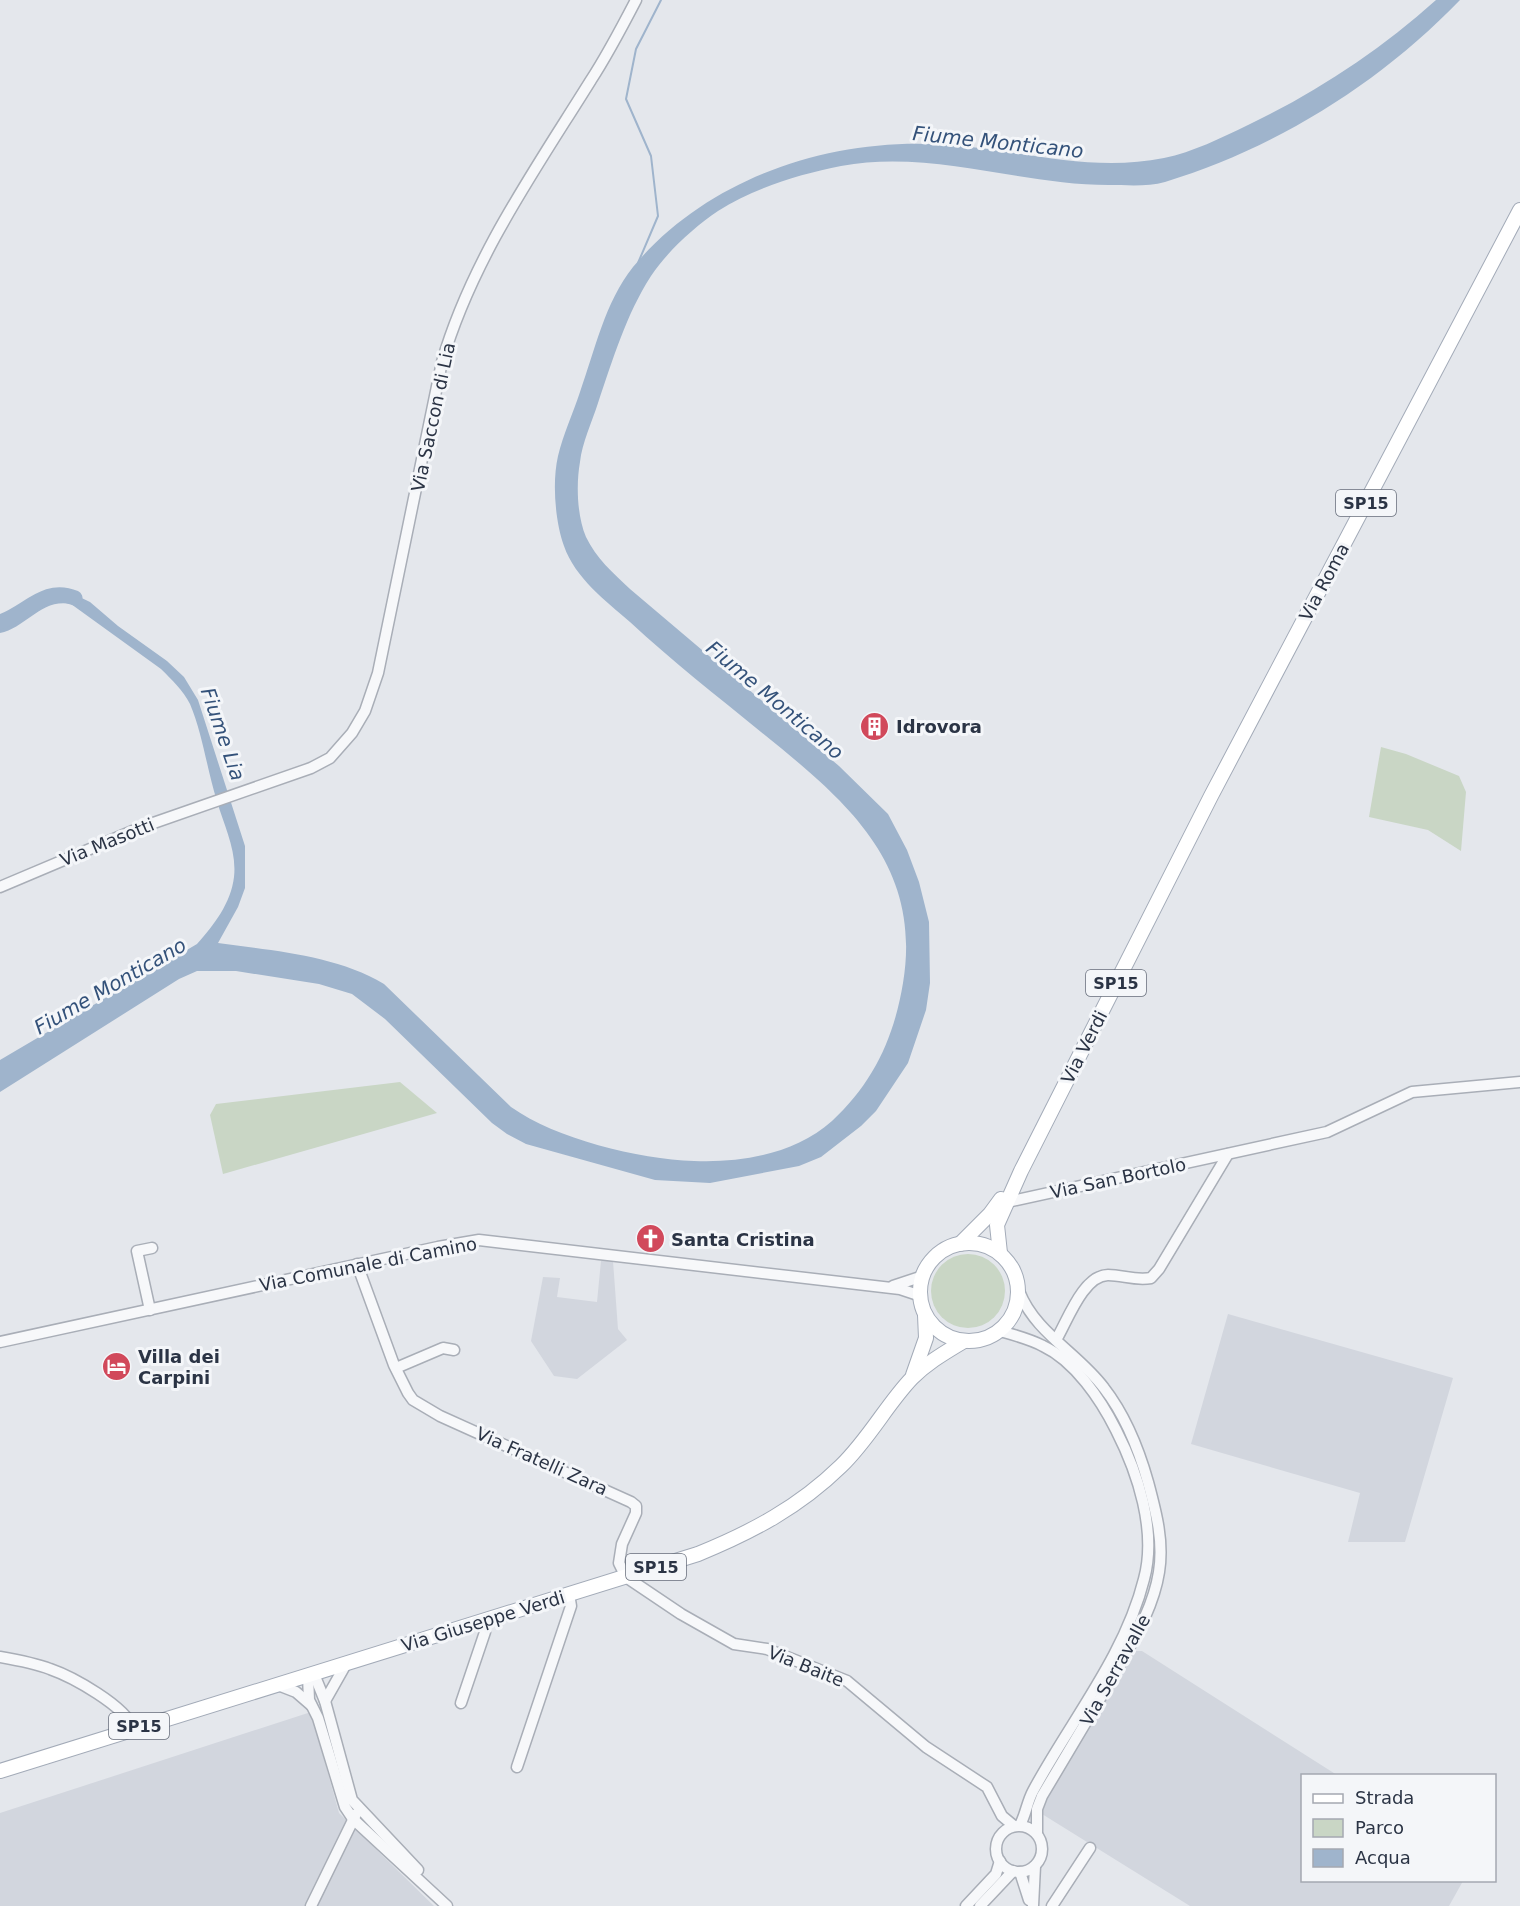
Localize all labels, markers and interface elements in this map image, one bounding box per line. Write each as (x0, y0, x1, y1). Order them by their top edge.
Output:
water label: Fiume Monticano (911, 121, 1085, 163)
street label: Via Saccon di Lia (407, 340, 459, 494)
road number: SP15 (1336, 490, 1396, 516)
street label: Via Roma (1295, 540, 1353, 624)
water label: Fiume Monticano (702, 636, 848, 764)
water label: Fiume Lia (196, 684, 250, 784)
building icon: Idrovora (859, 710, 891, 742)
place label: Idrovora (896, 716, 982, 737)
street label: Via Masotti (57, 814, 157, 870)
water label: Fiume Monticano (30, 933, 190, 1039)
road number: SP15 (1086, 970, 1146, 996)
street label: Via Verdi (1057, 1007, 1111, 1087)
street label: Via San Bortolo (1048, 1153, 1188, 1203)
church icon: Santa Cristina (634, 1223, 666, 1255)
place label: Santa Cristina (671, 1229, 815, 1250)
street label: Via Comunale di Camino (257, 1233, 479, 1295)
place label: Villa dei Carpini (138, 1346, 220, 1388)
hotel icon: Villa dei Carpini (101, 1350, 133, 1382)
street label: Via Fratelli Zara (473, 1423, 611, 1499)
road number: SP15 (626, 1554, 686, 1580)
street label: Via Giuseppe Verdi (399, 1586, 567, 1656)
street label: Via Serravalle (1076, 1610, 1154, 1730)
street label: Via Baite (765, 1641, 847, 1691)
road number: SP15 (109, 1713, 169, 1739)
legend (1301, 1774, 1496, 1882)
text: Strada (1355, 1787, 1414, 1808)
text: Parco (1355, 1817, 1404, 1838)
text: Acqua (1355, 1847, 1411, 1868)

